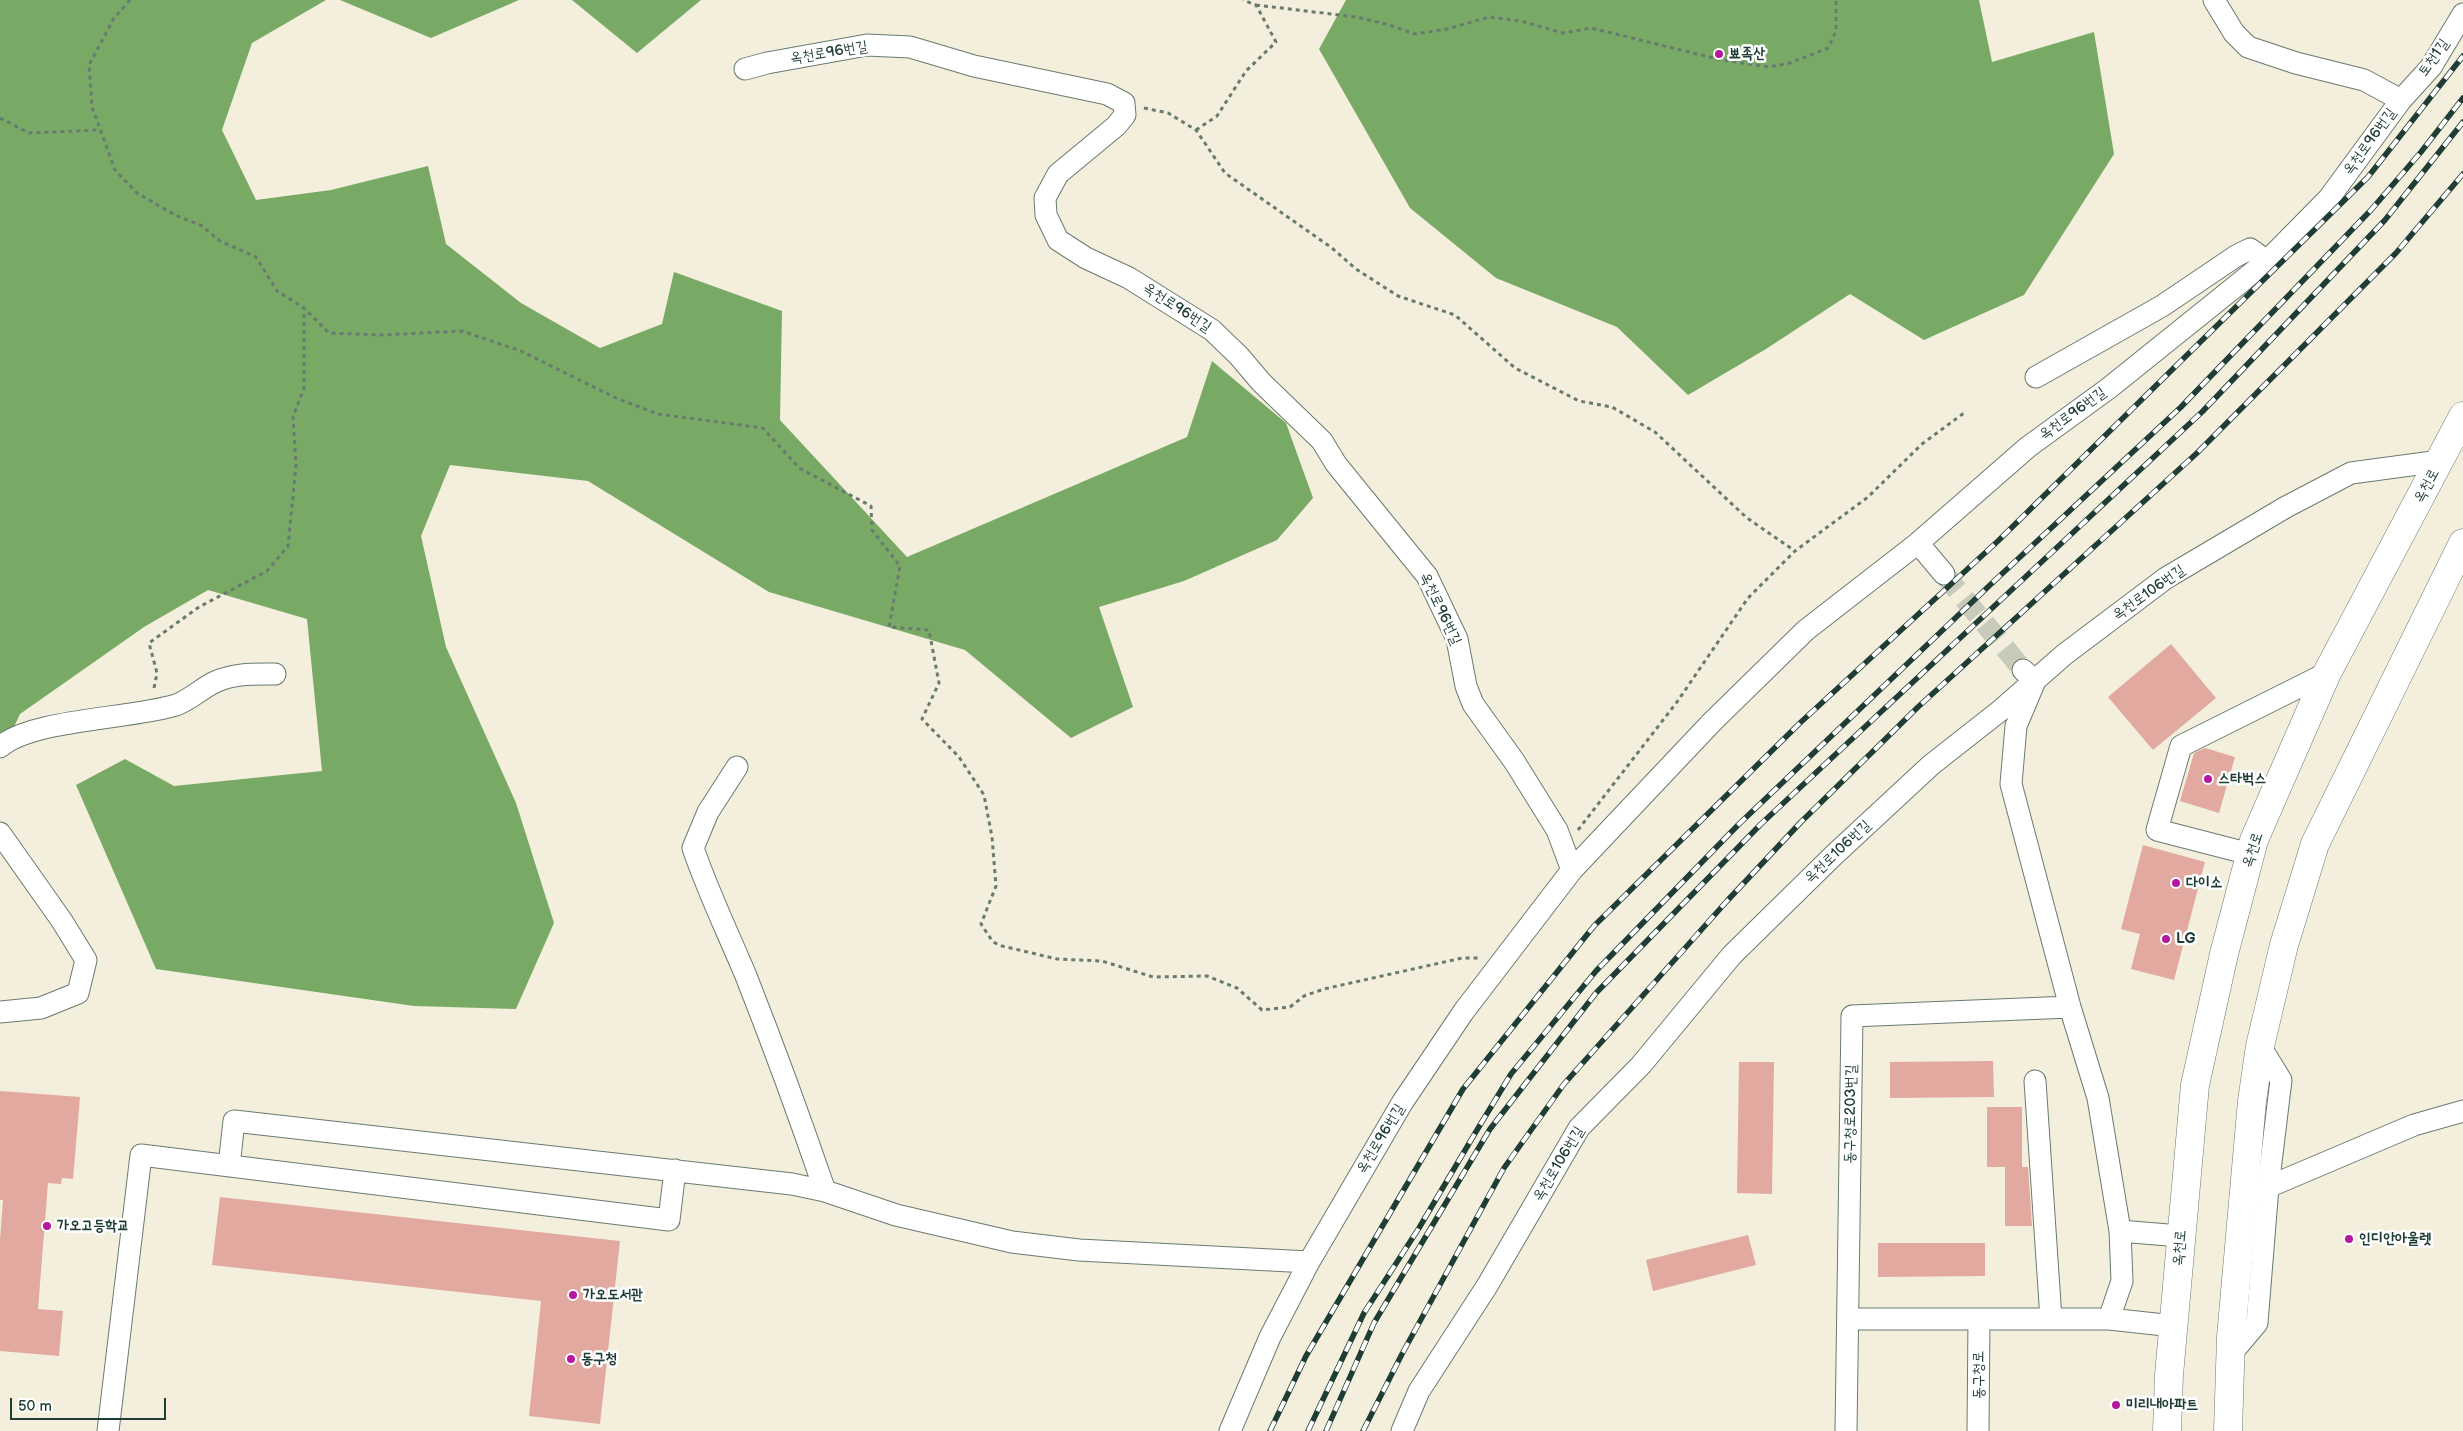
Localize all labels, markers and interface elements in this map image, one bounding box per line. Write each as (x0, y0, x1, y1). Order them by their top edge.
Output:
street label: 토천1길 (2415, 36, 2453, 80)
street label: 옥천로96번길 (789, 38, 869, 68)
place label: 뾰족산 (1729, 45, 1765, 63)
marker: 뾰족산 (1713, 48, 1725, 60)
street label: 옥천로96번길 (2340, 105, 2400, 179)
street label: 옥천로96번길 (1139, 279, 1215, 337)
street label: 옥천로96번길 (2036, 384, 2110, 444)
street label: 옥천로 (2411, 466, 2443, 506)
street label: 옥천로106번길 (2109, 561, 2189, 625)
street label: 옥천로96번길 (1415, 570, 1465, 648)
place label: 스타벅스 (2218, 770, 2266, 788)
marker: 스타벅스 (2202, 773, 2214, 785)
street label: 옥천로106번길 (1801, 817, 1875, 887)
street label: 옥천로 (2239, 830, 2267, 870)
place label: 다이소 (2186, 874, 2222, 892)
marker: 다이소 (2170, 877, 2182, 889)
place label: LG (2176, 930, 2195, 948)
marker: LG (2160, 933, 2172, 945)
street label: 동구청로203번길 (1841, 1064, 1861, 1164)
street label: 옥천로96번길 (1353, 1101, 1409, 1177)
street label: 옥천로106번길 (1530, 1123, 1588, 1205)
place label: 가오고등학교 (57, 1217, 129, 1235)
marker: 가오고등학교 (41, 1220, 53, 1232)
street label: 옥천로 (2169, 1229, 2191, 1267)
place label: 인디안아울렛 (2359, 1230, 2431, 1248)
marker: 인디안아울렛 (2343, 1233, 2355, 1245)
place label: 가오도서관 (583, 1286, 643, 1304)
marker: 가오도서관 (567, 1289, 579, 1301)
place label: 동구청 (581, 1350, 617, 1368)
street label: 동구청로 (1970, 1351, 1988, 1399)
marker: 동구청 (565, 1353, 577, 1365)
scale bar (12, 1388, 169, 1420)
place label: 미리내아파트 (2126, 1396, 2198, 1414)
text: 50 m (18, 1397, 52, 1416)
marker: 미리내아파트 (2110, 1399, 2122, 1411)

